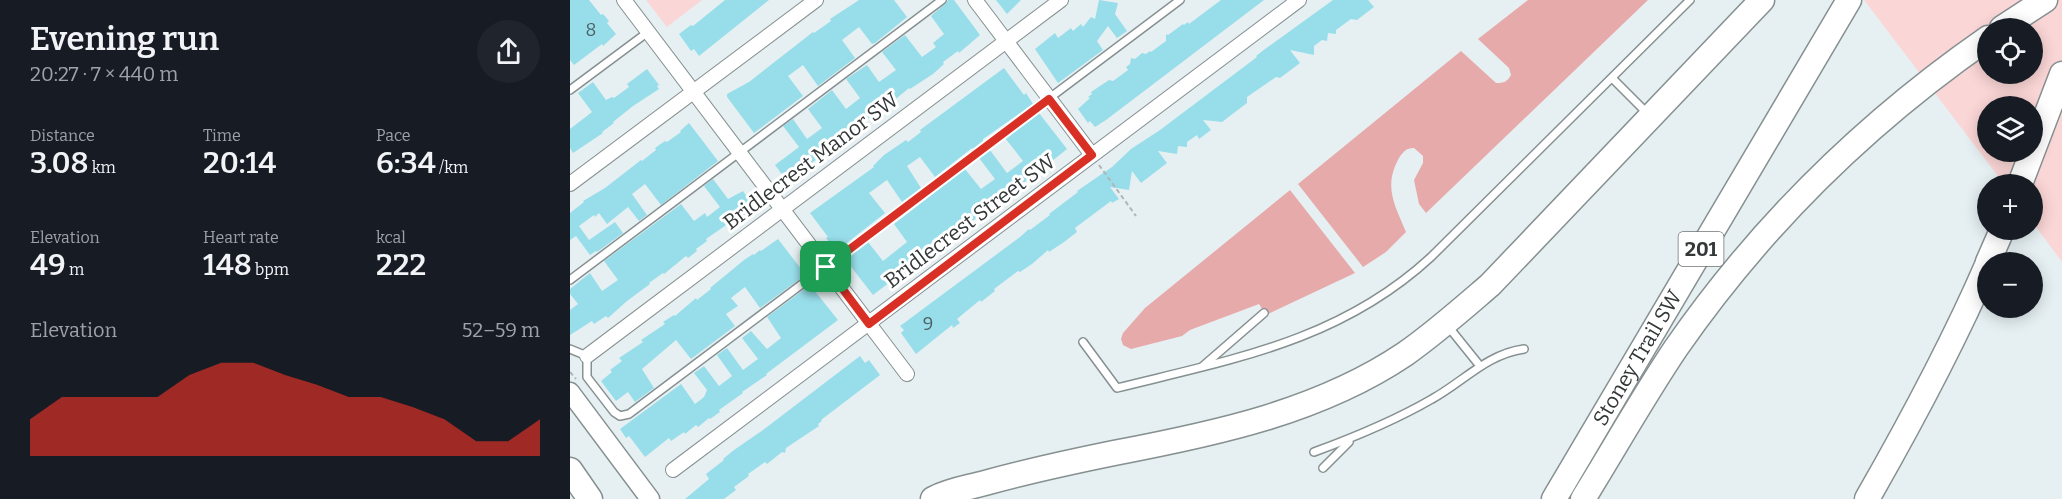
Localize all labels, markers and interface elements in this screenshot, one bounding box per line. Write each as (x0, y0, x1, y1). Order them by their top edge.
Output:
map controls (1977, 18, 2043, 318)
button: locate (1977, 18, 2043, 84)
text: Evening run (30, 19, 219, 59)
house number: 8 (586, 19, 596, 41)
button: share (477, 20, 540, 83)
text: 20:27 · 7 × 440 m (30, 62, 178, 86)
street label: Bridlecrest Manor SW (718, 86, 904, 235)
button: layers (1977, 96, 2043, 162)
text: Distance (30, 126, 95, 145)
text: Time (203, 126, 241, 145)
text: Pace (376, 126, 411, 145)
text: 3.08 (30, 145, 89, 181)
text: 20:14 (203, 145, 276, 181)
text: 6:34 (376, 145, 436, 181)
street label: Bridlecrest Street SW (879, 148, 1061, 294)
text: km (89, 158, 116, 177)
text: /km (436, 158, 468, 177)
button: + (1977, 174, 2043, 240)
text: Elevation (30, 228, 100, 247)
text: Heart rate (203, 228, 279, 247)
text: kcal (376, 228, 406, 247)
road number: 201 (1678, 232, 1724, 266)
pin (800, 241, 851, 292)
text: 49 (30, 247, 66, 283)
text: 148 (203, 247, 252, 283)
text: 222 (376, 247, 426, 283)
icon: arrive (809, 250, 842, 283)
button: − (1977, 252, 2043, 318)
text: m (66, 260, 84, 279)
text: bpm (252, 260, 289, 279)
street label: Stoney Trail SW (1587, 285, 1688, 430)
house number: 9 (923, 313, 933, 335)
text: Elevation (30, 318, 117, 342)
text: 52–59 m (462, 318, 540, 342)

